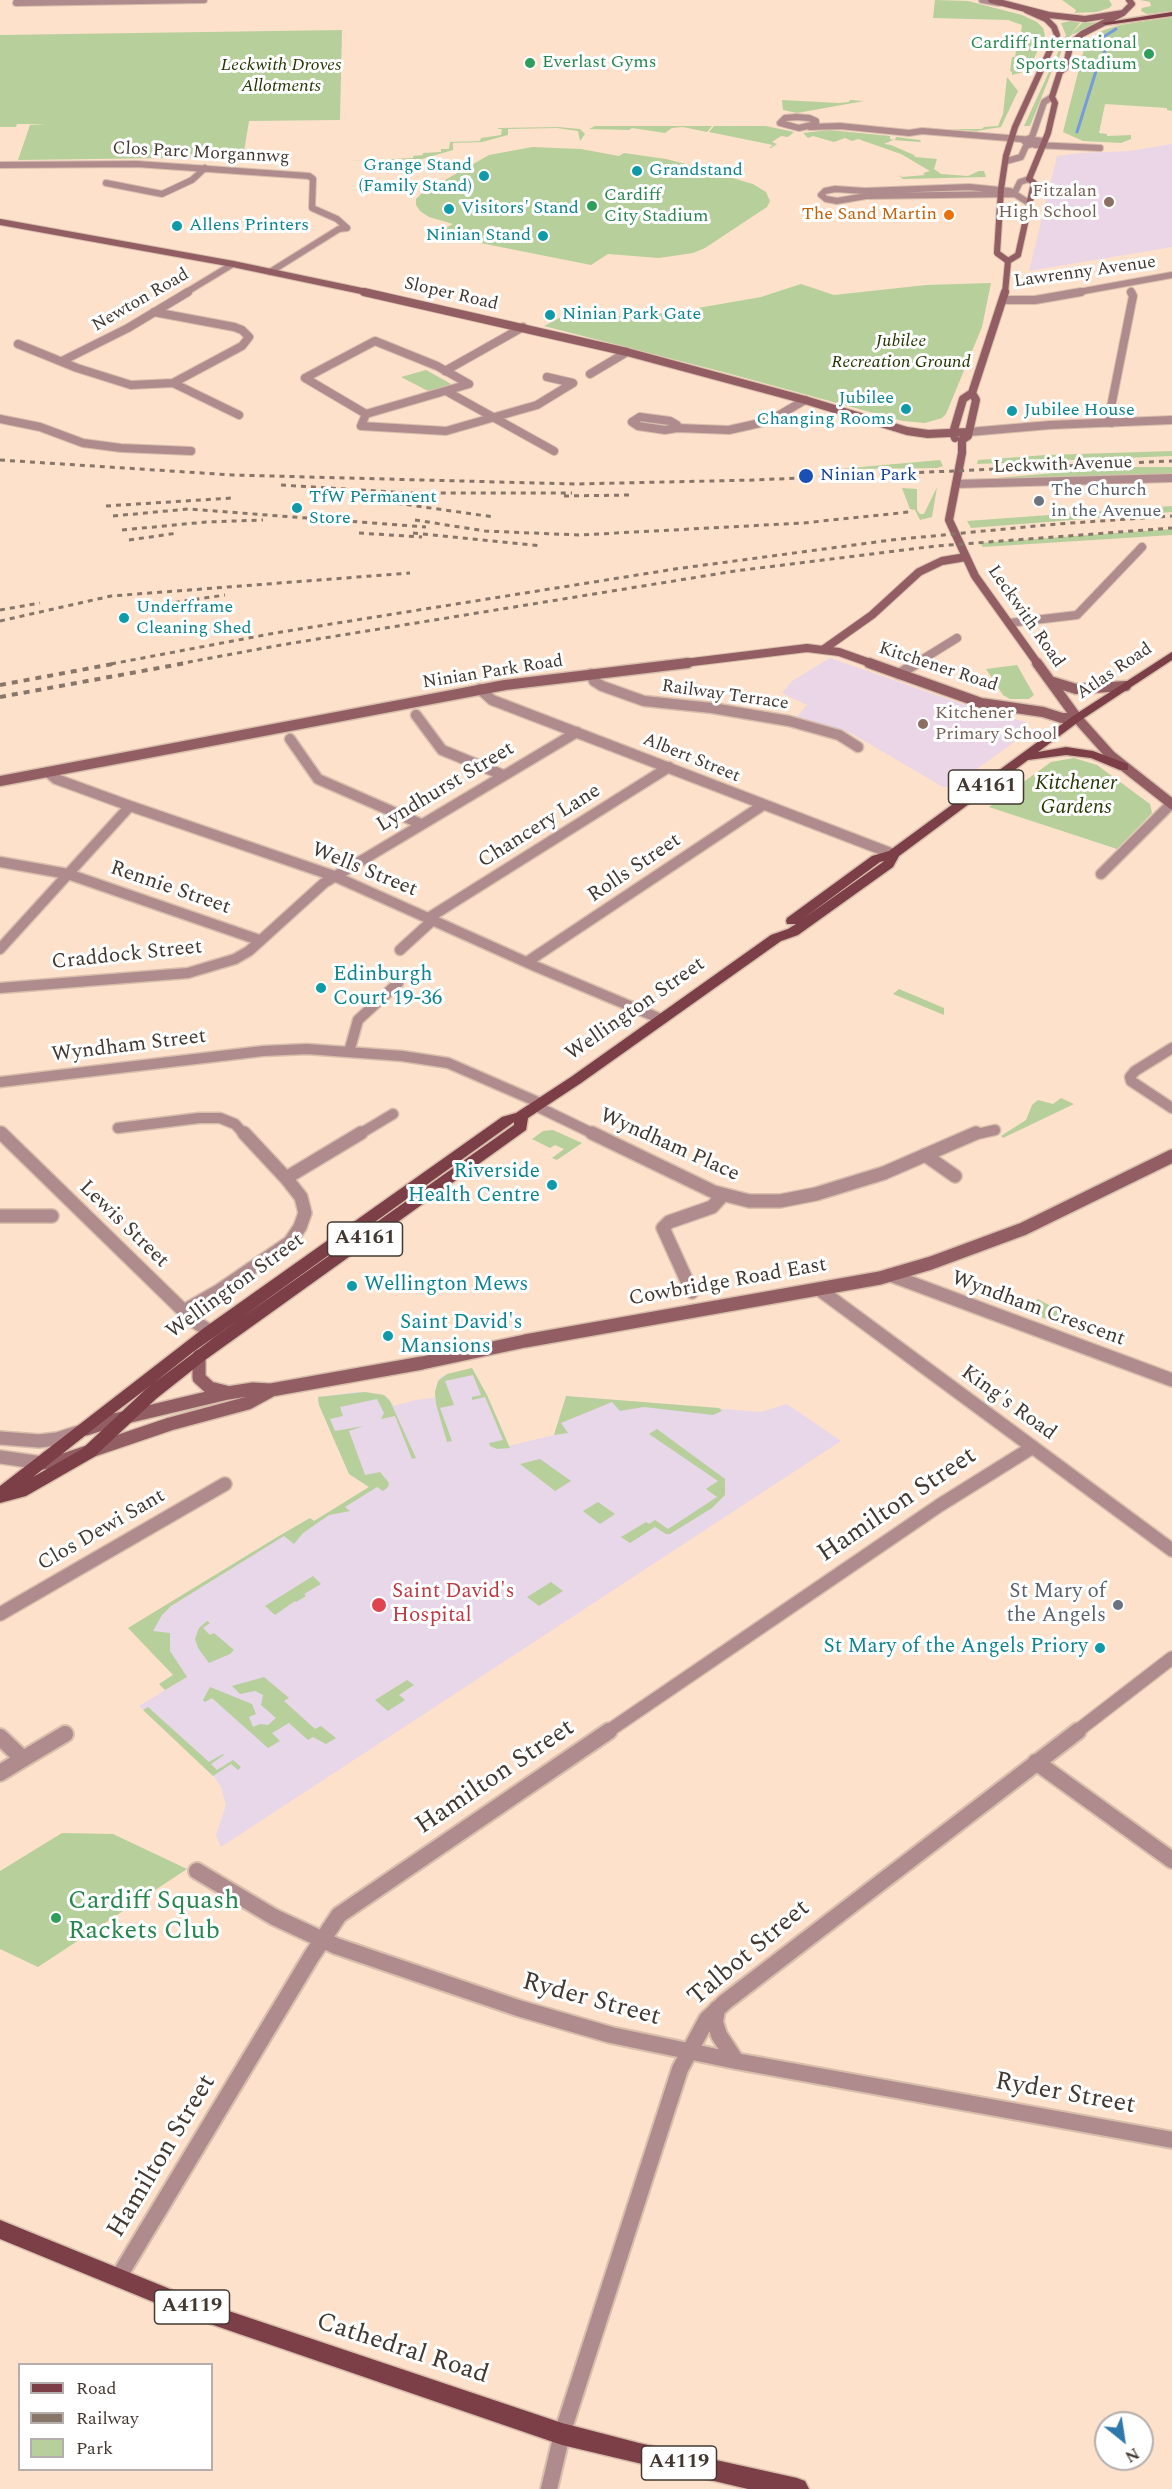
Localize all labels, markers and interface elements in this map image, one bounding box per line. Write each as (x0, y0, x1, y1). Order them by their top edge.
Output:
place label: Cardiff International Sports Stadium (970, 33, 1137, 76)
marker: Cardiff International Sports Stadium (1142, 47, 1156, 61)
place label: Everlast Gyms (542, 52, 657, 74)
park label: Leckwith Droves Allotments (221, 55, 341, 98)
marker: Everlast Gyms (523, 56, 537, 70)
street label: Clos Parc Morgannwg (112, 139, 290, 169)
place label: Grange Stand (Family Stand) (359, 155, 472, 198)
place label: Grandstand (649, 160, 743, 182)
marker: Grandstand (630, 164, 644, 178)
marker: Grange Stand (Family Stand) (477, 169, 491, 183)
place label: Fitzalan High School (998, 181, 1097, 224)
place label: Cardiff City Stadium (604, 185, 708, 228)
marker: Fitzalan High School (1102, 195, 1116, 209)
place label: Visitors' Stand (461, 198, 579, 220)
marker: Cardiff City Stadium (585, 199, 599, 213)
marker: Visitors' Stand (442, 202, 456, 216)
place label: The Sand Martin (802, 204, 937, 226)
marker: The Sand Martin (942, 208, 956, 222)
place label: Allens Printers (189, 215, 309, 237)
marker: Allens Printers (170, 219, 184, 233)
place label: Ninian Stand (426, 225, 531, 247)
marker: Ninian Stand (536, 229, 550, 243)
street label: Lawrenny Avenue (1013, 252, 1157, 294)
street label: Newton Road (89, 265, 193, 337)
street label: Sloper Road (402, 274, 500, 316)
place label: Ninian Park Gate (562, 304, 701, 326)
marker: Ninian Park Gate (543, 308, 557, 322)
park label: Jubilee Recreation Ground (831, 331, 971, 374)
place label: Jubilee Changing Rooms (756, 388, 894, 430)
place label: Jubilee House (1024, 400, 1135, 422)
marker: Jubilee Changing Rooms (899, 402, 913, 416)
marker: Jubilee House (1005, 404, 1019, 418)
street label: Leckwith Avenue (993, 453, 1133, 479)
place label: Ninian Park (820, 465, 917, 487)
marker: Ninian Park (797, 467, 815, 485)
place label: The Church in the Avenue (1051, 480, 1161, 522)
place label: TfW Permanent Store (309, 487, 437, 530)
marker: The Church in the Avenue (1032, 494, 1046, 508)
marker: TfW Permanent Store (290, 501, 304, 515)
street label: Leckwith Road (982, 562, 1068, 672)
place label: Underframe Cleaning Shed (136, 597, 252, 640)
marker: Underframe Cleaning Shed (117, 611, 131, 625)
street label: Kitchener Road (876, 639, 1000, 697)
street label: Atlas Road (1073, 639, 1157, 705)
street label: Ninian Park Road (421, 651, 565, 695)
street label: Railway Terrace (660, 676, 790, 716)
place label: Kitchener Primary School (935, 703, 1057, 746)
marker: Kitchener Primary School (916, 717, 930, 731)
street label: Albert Street (639, 730, 743, 788)
street label: Lyndhurst Street (373, 737, 519, 839)
road number: A4161 (948, 770, 1024, 804)
park label: Kitchener Gardens (1035, 772, 1117, 822)
street label: Chancery Lane (474, 779, 606, 875)
street label: Rolls Street (584, 829, 686, 909)
street label: Wells Street (307, 838, 421, 904)
street label: Rennie Street (107, 857, 233, 921)
street label: Craddock Street (51, 936, 203, 976)
street label: Wellington Street (562, 953, 710, 1067)
place label: Edinburgh Court 19-36 (333, 963, 442, 1013)
marker: Edinburgh Court 19-36 (314, 981, 328, 995)
street label: Wyndham Street (50, 1025, 208, 1069)
street label: Wyndham Place (595, 1104, 743, 1188)
place label: Riverside Health Centre (408, 1160, 540, 1210)
street label: Lewis Street (73, 1176, 173, 1274)
marker: Riverside Health Centre (545, 1178, 559, 1192)
road number: A4161 (328, 1222, 403, 1256)
street label: Wellington Street (162, 1229, 310, 1345)
street label: Cowbridge Road East (627, 1253, 829, 1313)
street label: Wyndham Crescent (948, 1267, 1128, 1353)
place label: Wellington Mews (364, 1273, 528, 1299)
marker: Wellington Mews (345, 1279, 359, 1293)
place label: Saint David's Mansions (400, 1311, 523, 1361)
marker: Saint David's Mansions (381, 1329, 395, 1343)
street label: King's Road (955, 1361, 1061, 1447)
street label: Hamilton Street (813, 1441, 983, 1571)
street label: Clos Dewi Sant (34, 1484, 170, 1578)
place label: Saint David's Hospital (392, 1580, 515, 1630)
place label: St Mary of the Angels (1006, 1580, 1106, 1630)
marker: Saint David's Hospital (370, 1596, 388, 1614)
marker: St Mary of the Angels (1111, 1598, 1125, 1612)
place label: St Mary of the Angels Priory (823, 1635, 1088, 1661)
marker: St Mary of the Angels Priory (1093, 1641, 1107, 1655)
street label: Hamilton Street (411, 1713, 581, 1843)
place label: Cardiff Squash Rackets Club (68, 1887, 239, 1948)
street label: Talbot Street (683, 1894, 817, 2014)
marker: Cardiff Squash Rackets Club (49, 1911, 63, 1925)
street label: Ryder Street (518, 1968, 664, 2034)
street label: Ryder Street (992, 2067, 1138, 2123)
street label: Hamilton Street (102, 2070, 224, 2244)
road number: A4119 (154, 2290, 230, 2324)
street label: Cathedral Road (312, 2308, 492, 2392)
legend (18, 2363, 213, 2471)
text: Road (76, 2375, 117, 2402)
text: Railway (76, 2405, 139, 2432)
north arrow (1094, 2411, 1154, 2471)
text: Park (76, 2435, 113, 2462)
text: N (1120, 2441, 1144, 2469)
road number: A4119 (642, 2446, 716, 2480)

